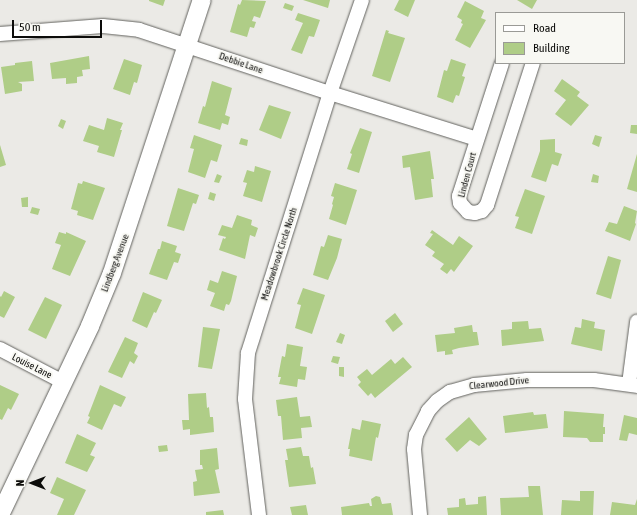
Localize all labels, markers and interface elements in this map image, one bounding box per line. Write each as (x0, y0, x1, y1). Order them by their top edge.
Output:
scale bar (14, 12, 104, 38)
legend (495, 12, 625, 64)
text: 50 m (19, 20, 41, 34)
text: Road (533, 21, 556, 35)
text: Building (533, 41, 570, 55)
street label: Debbie Lane (217, 50, 265, 76)
street label: Linden Court (455, 151, 479, 199)
street label: Meadowbrook Circle North (258, 206, 300, 302)
street label: Lindberg Avenue (98, 232, 132, 294)
street label: Louise Lane (10, 351, 54, 381)
street label: Clearwood Drive (469, 374, 529, 392)
north arrow (12, 463, 52, 503)
text: N (14, 480, 26, 486)

